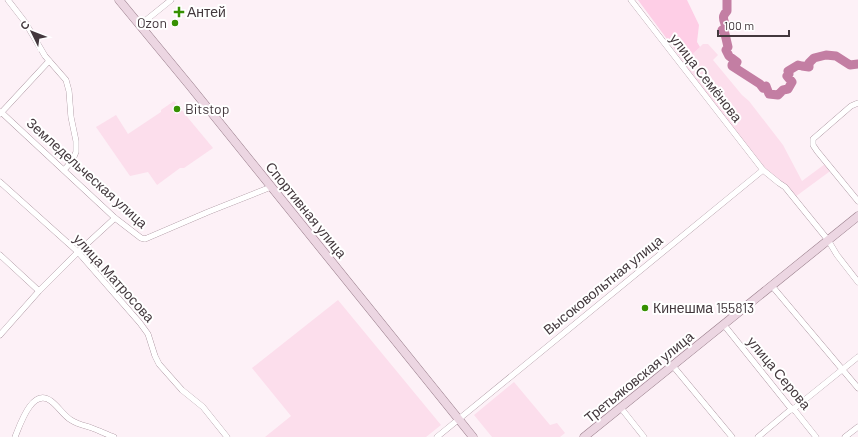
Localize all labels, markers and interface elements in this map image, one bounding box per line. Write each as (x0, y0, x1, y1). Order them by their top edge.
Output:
place label: Антей (187, 3, 226, 20)
marker: Антей (174, 7, 184, 17)
north arrow (12, 12, 52, 52)
scale bar (718, 12, 789, 38)
place label: Ozon (137, 14, 167, 31)
text: С (17, 17, 32, 32)
marker: Ozon (170, 18, 180, 28)
text: 100 m (724, 18, 754, 32)
street label: улица Семёнова (667, 30, 746, 125)
place label: Bitstop (185, 100, 229, 117)
marker: Bitstop (172, 104, 182, 114)
street label: Земледельческая улица (23, 114, 151, 232)
street label: Спортивная улица (262, 158, 351, 261)
street label: улица Матросова (70, 230, 158, 325)
street label: Высоковольтная улица (540, 231, 666, 338)
place label: Кинешма 155813 (653, 299, 754, 316)
marker: Кинешма 155813 (640, 303, 650, 313)
street label: Третьяковская улица (581, 327, 697, 426)
street label: улица Серова (744, 333, 815, 413)

